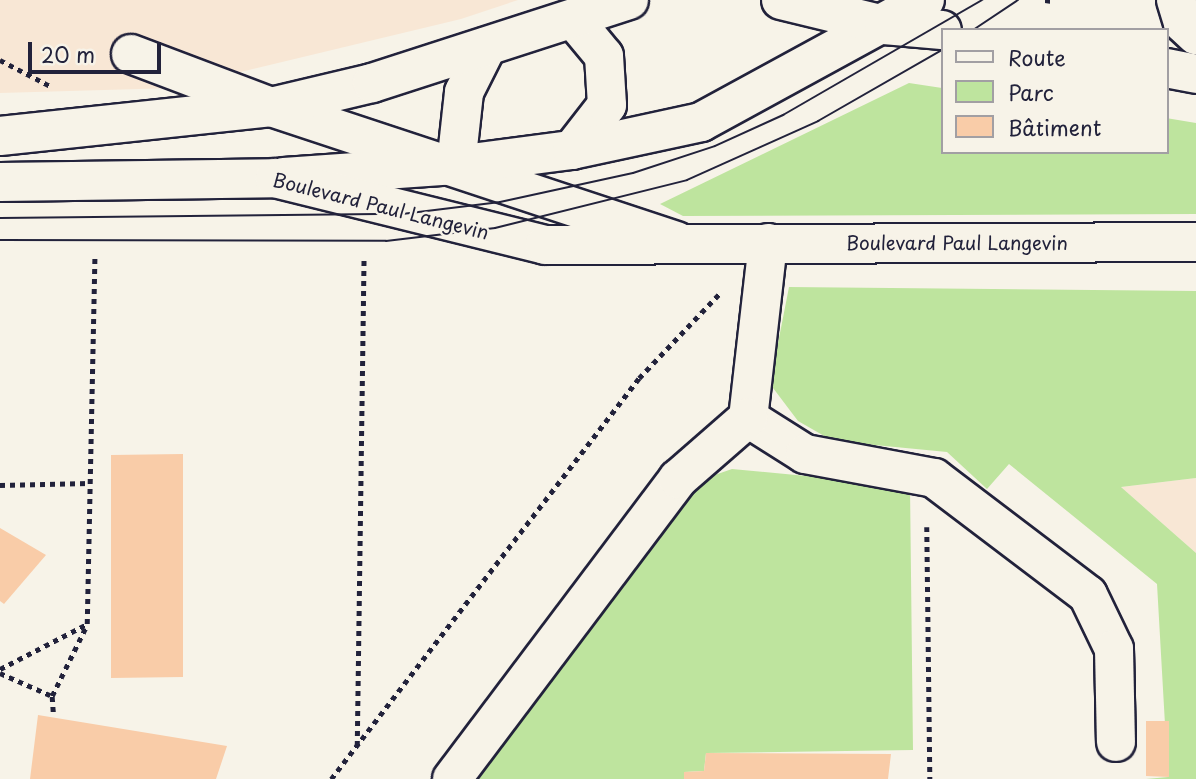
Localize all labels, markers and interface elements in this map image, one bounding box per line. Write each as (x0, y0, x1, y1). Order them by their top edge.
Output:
scale bar (32, 28, 164, 72)
legend (940, 28, 1168, 154)
text: 20 m (41, 38, 95, 70)
text: Route (1008, 41, 1066, 73)
text: Parc (1008, 76, 1054, 108)
text: Bâtiment (1008, 111, 1101, 143)
street label: Boulevard Paul Langevin (270, 168, 492, 244)
street label: Boulevard Paul Langevin (846, 232, 1068, 254)

